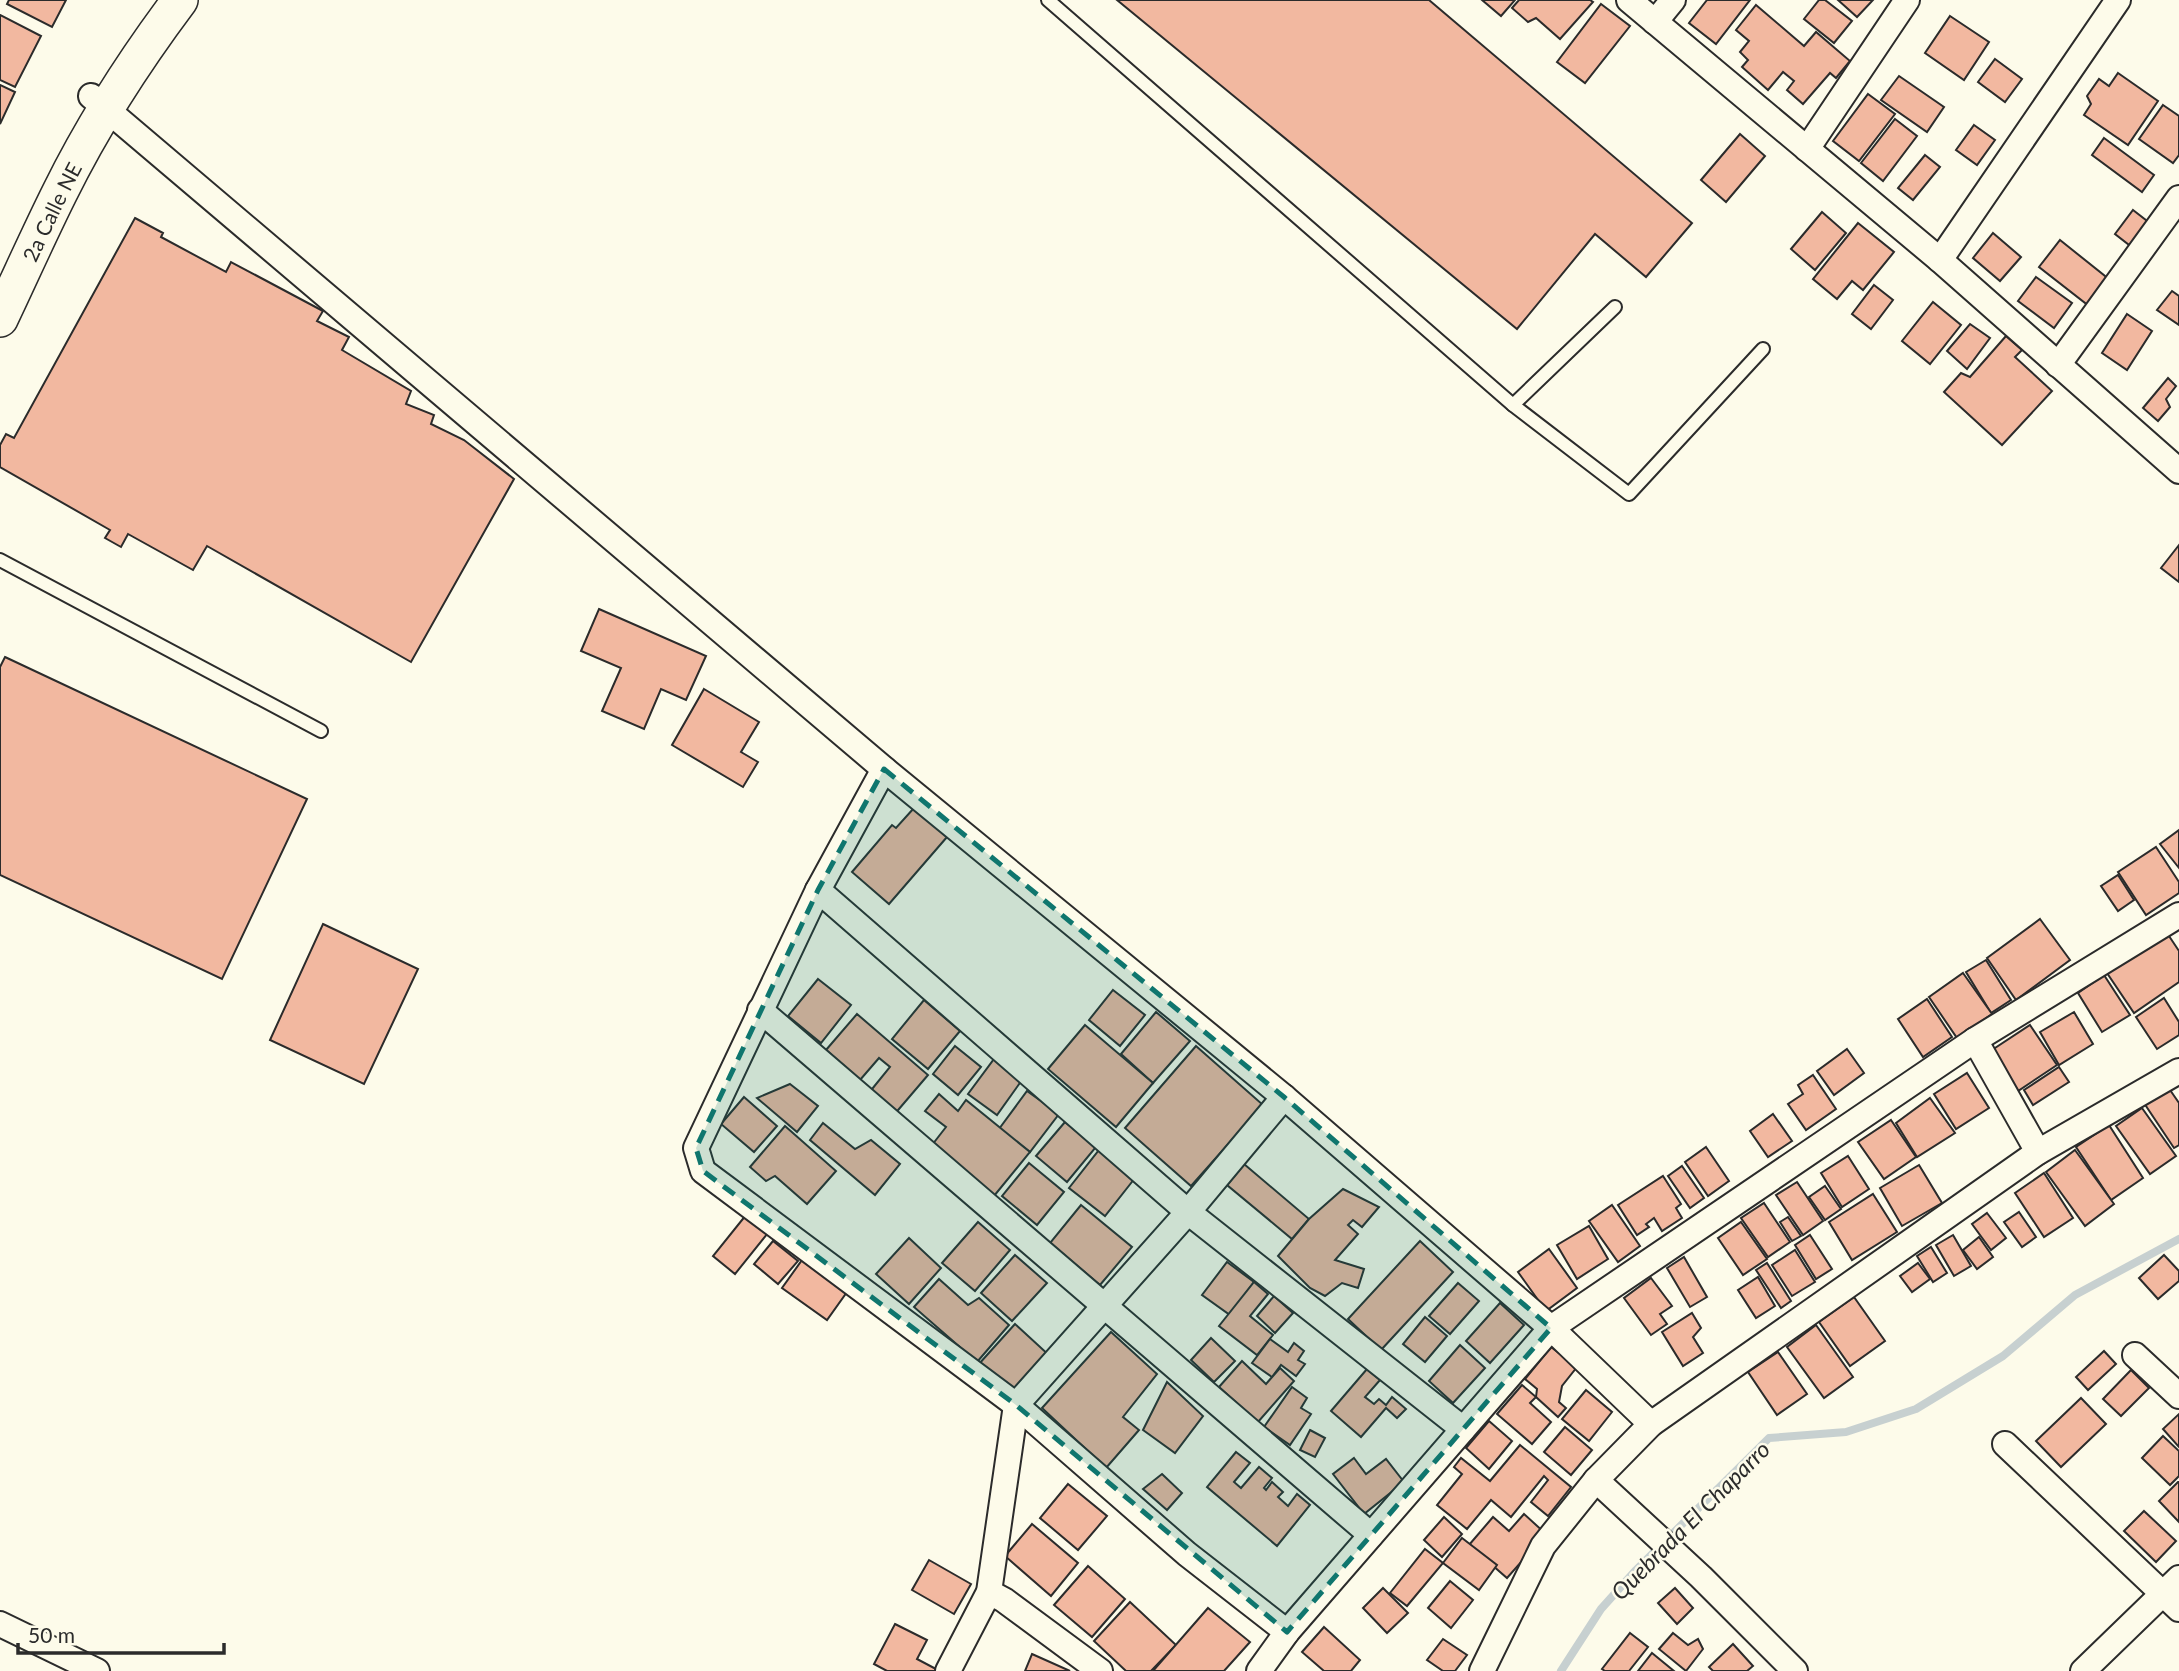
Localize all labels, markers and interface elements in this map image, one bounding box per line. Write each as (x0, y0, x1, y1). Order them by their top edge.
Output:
street label: 2a Calle NE (16, 158, 86, 265)
water label: Quebrada El Chaparro (1605, 1435, 1775, 1605)
scale bar (18, 1612, 224, 1656)
text: 50 m (28, 1622, 75, 1647)

